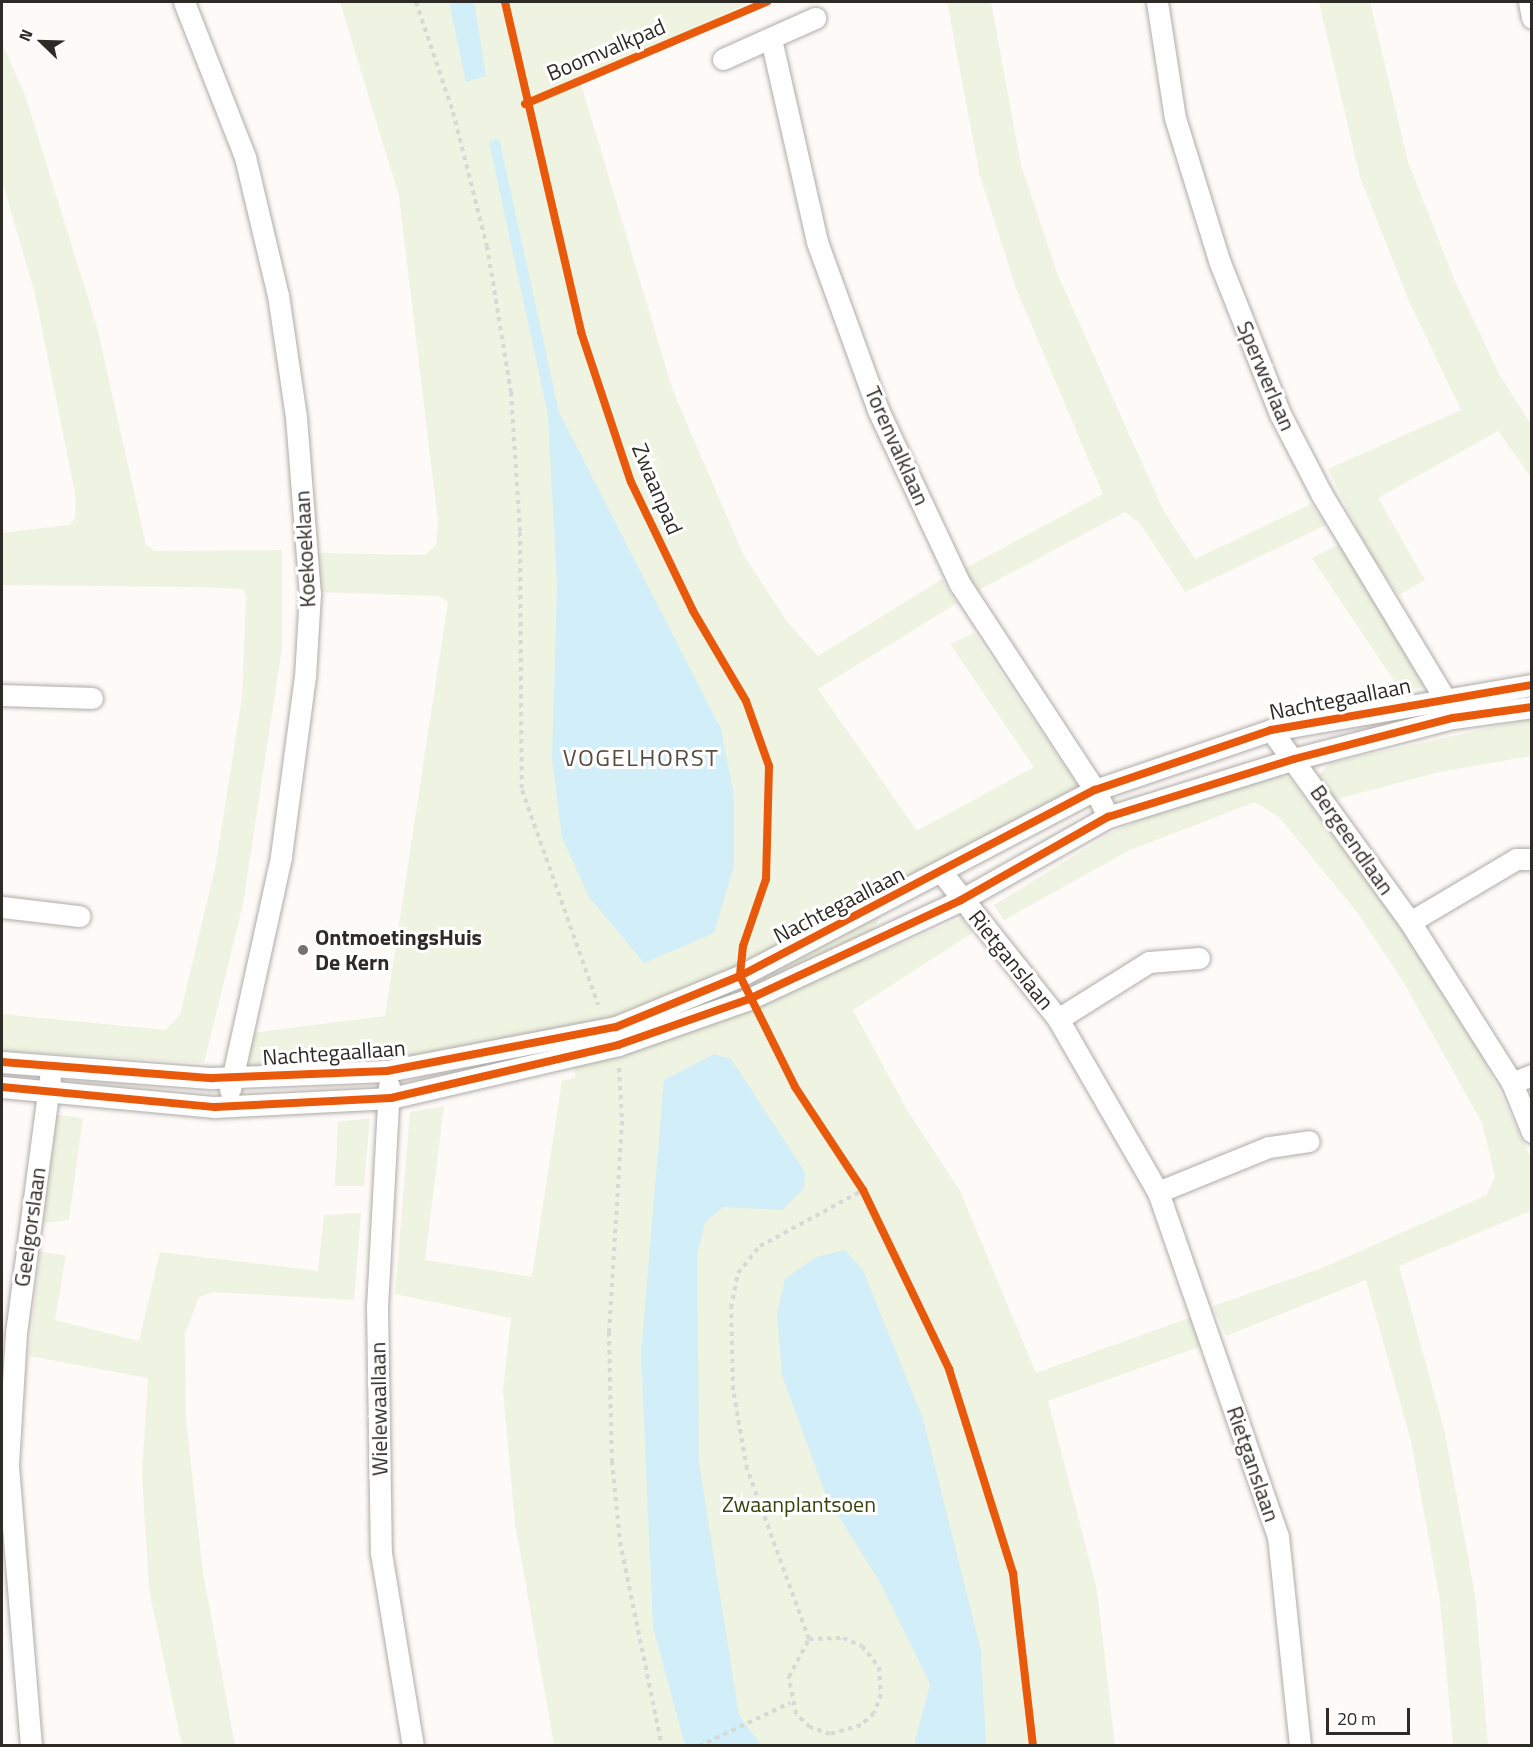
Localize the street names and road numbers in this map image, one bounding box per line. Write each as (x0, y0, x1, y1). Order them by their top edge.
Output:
street label: Boomvalkpad (543, 13, 669, 87)
street label: Sperwerlaan (1231, 317, 1301, 435)
street label: Torenvalklaan (859, 382, 935, 510)
street label: Zwaanpad (626, 440, 688, 538)
street label: Koekoeklaan (289, 490, 321, 608)
street label: Nachtegaallaan (1267, 672, 1413, 726)
street label: Bergeendlaan (1304, 780, 1400, 900)
street label: Nachtegaallaan (769, 861, 909, 949)
street label: Rietganslaan (963, 905, 1059, 1015)
street label: Nachtegaallaan (262, 1035, 406, 1071)
street label: Geelgorslaan (9, 1165, 51, 1289)
street label: Wielewaallaan (365, 1342, 393, 1476)
street label: Rietganslaan (1221, 1403, 1285, 1525)

